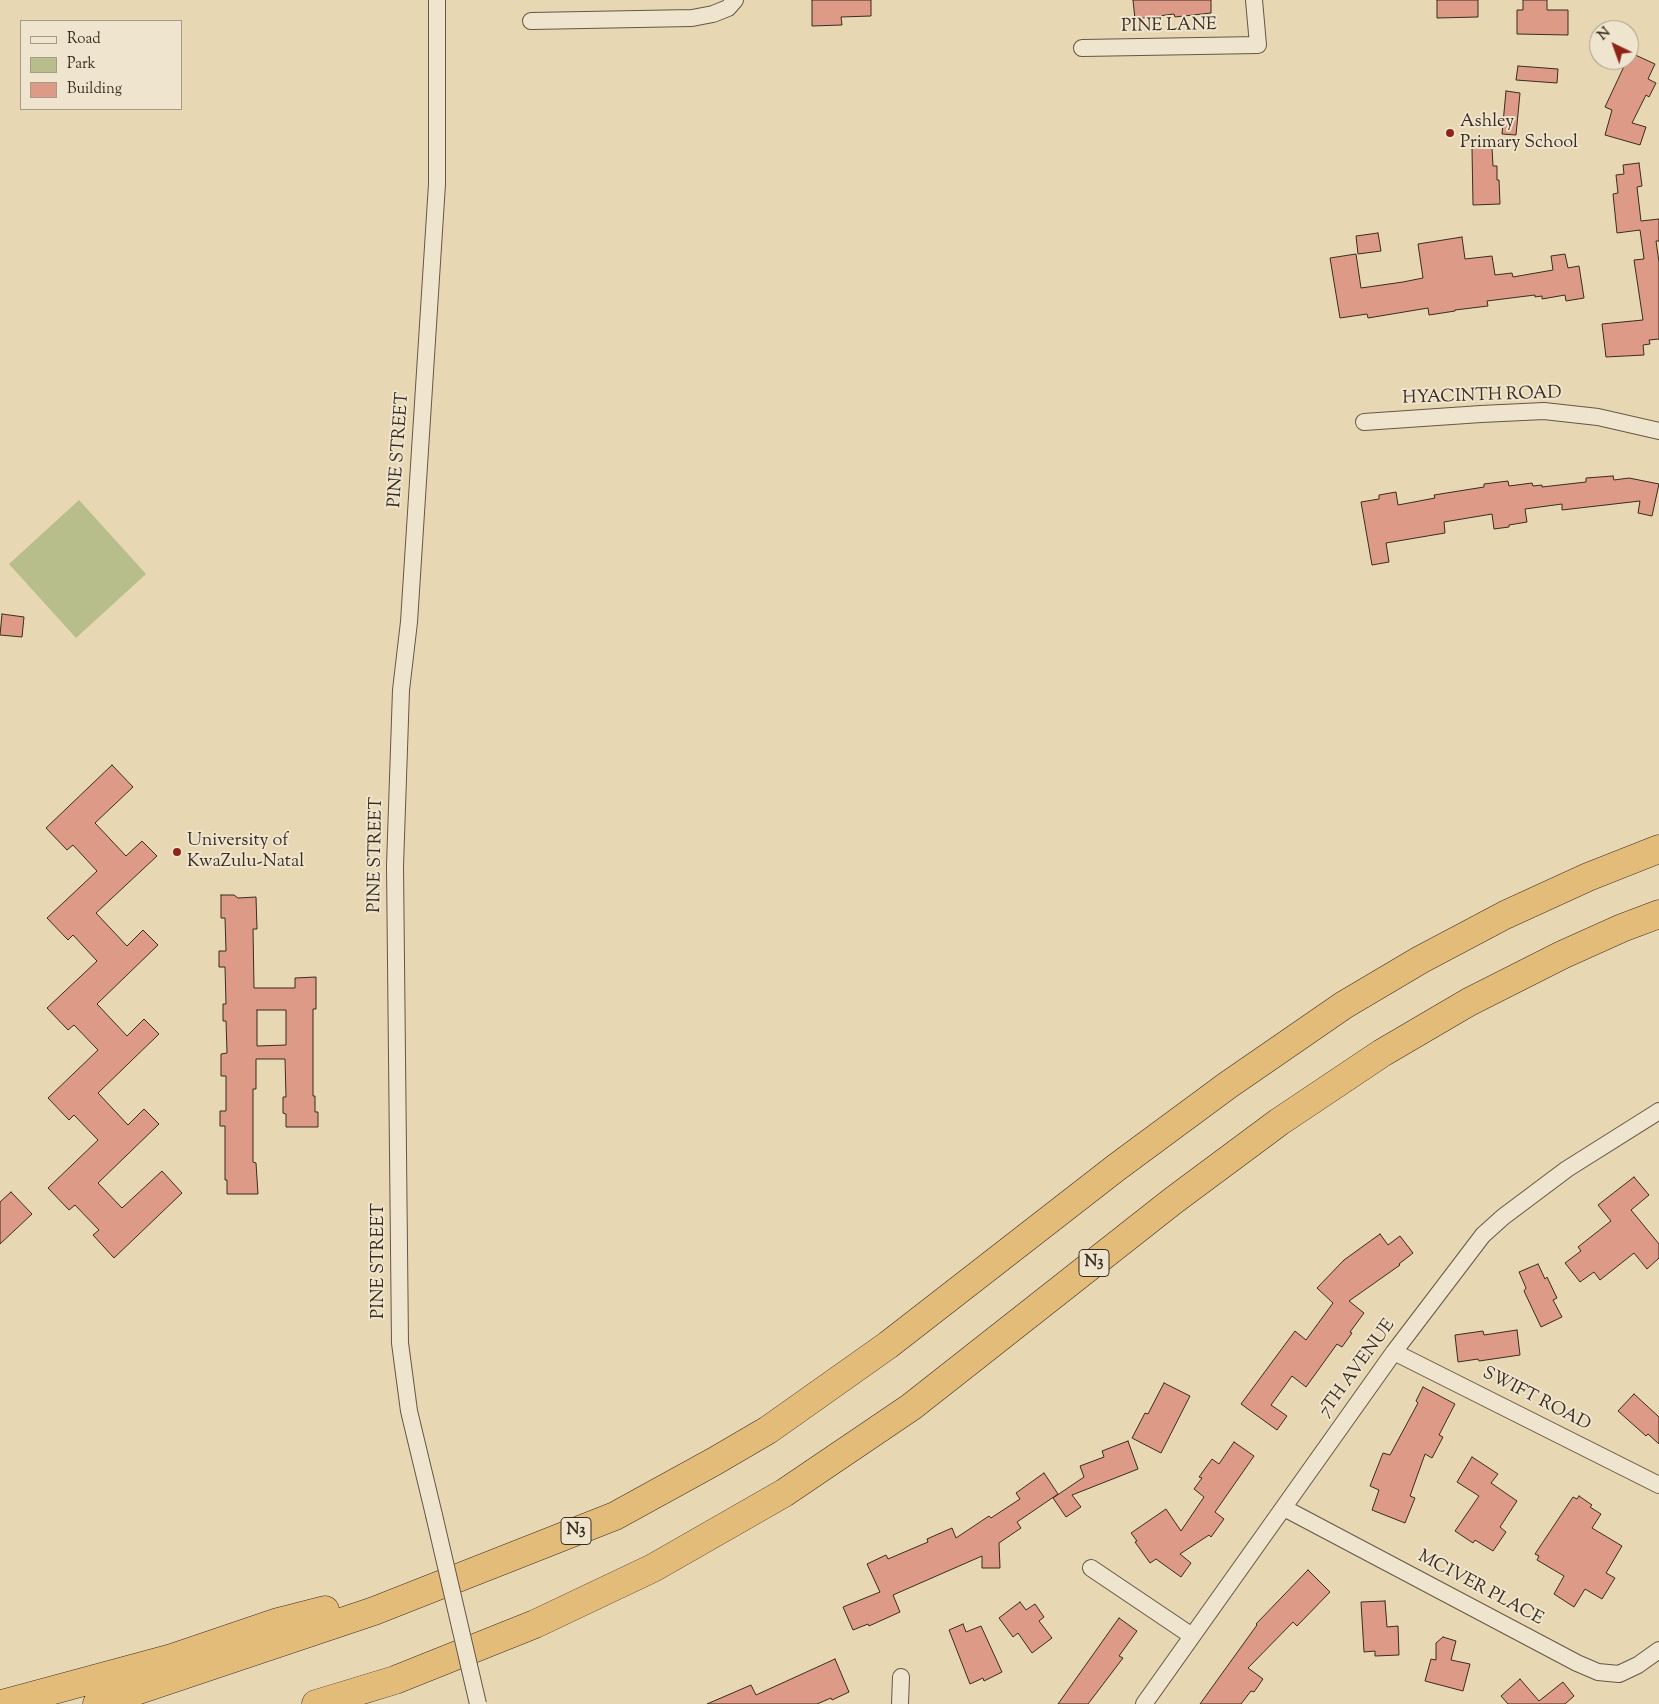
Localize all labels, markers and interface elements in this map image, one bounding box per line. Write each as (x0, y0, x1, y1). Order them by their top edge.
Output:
street label: PINE LANE (1121, 15, 1217, 39)
legend (20, 20, 182, 110)
north arrow (1589, 20, 1639, 70)
text: N (1594, 23, 1615, 46)
text: Road (67, 29, 101, 50)
text: Park (67, 54, 96, 75)
text: Building (67, 79, 122, 100)
place label: Ashley Primary School (1460, 112, 1578, 154)
marker: Ashley Primary School (1444, 127, 1456, 139)
street label: HYACINTH ROAD (1402, 383, 1562, 411)
street label: PINE STREET (385, 391, 415, 509)
street label: PINE STREET (365, 797, 389, 913)
place label: University of KwaZulu-Natal (187, 831, 304, 874)
marker: University of KwaZulu-Natal (171, 846, 183, 858)
street label: PINE STREET (369, 1203, 391, 1319)
road number: N3 (1079, 1250, 1109, 1276)
street label: 7TH AVENUE (1315, 1316, 1401, 1422)
street label: SWIFT ROAD (1478, 1363, 1594, 1437)
road number: N3 (561, 1518, 591, 1544)
street label: MCIVER PLACE (1414, 1547, 1546, 1631)

